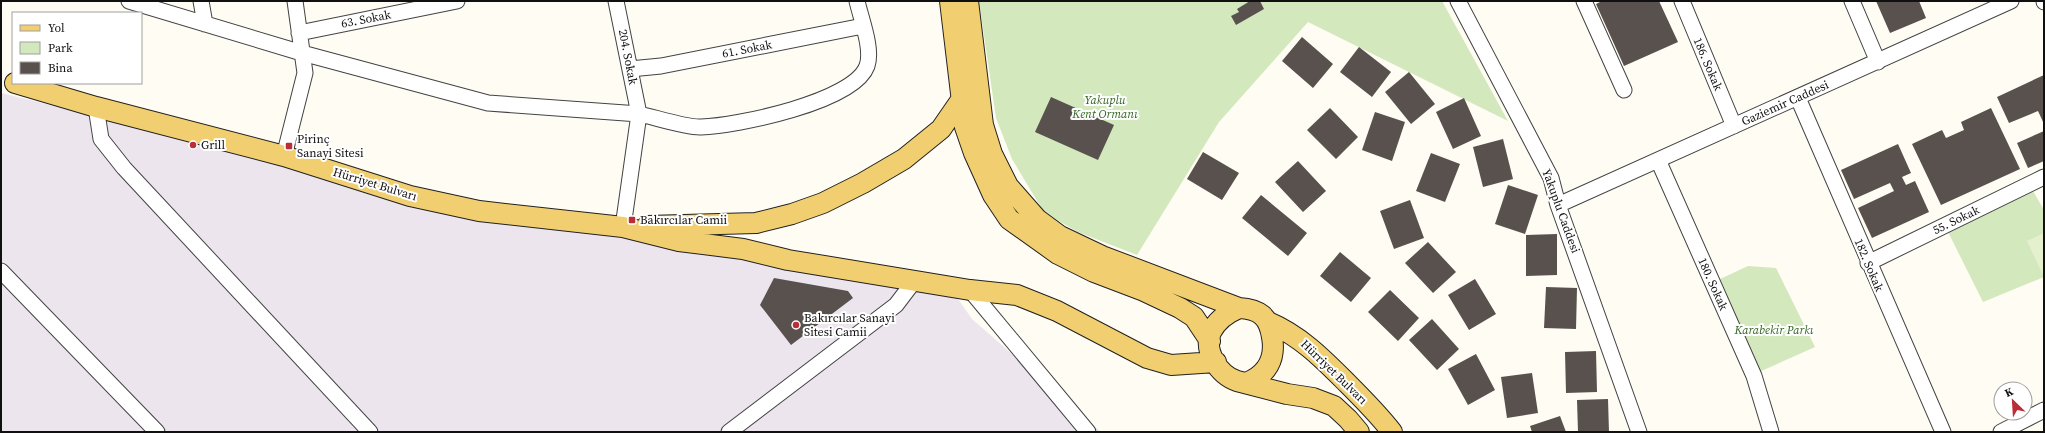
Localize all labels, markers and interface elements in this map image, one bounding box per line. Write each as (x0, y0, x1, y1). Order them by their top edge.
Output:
street label: 63. Sokak (340, 6, 393, 32)
legend (12, 12, 142, 84)
text: Yol (48, 20, 65, 36)
street label: 204. Sokak (615, 28, 641, 87)
street label: 186. Sokak (1690, 35, 1727, 93)
street label: 61. Sokak (721, 36, 774, 62)
text: Park (48, 40, 73, 56)
text: Bina (48, 60, 73, 76)
street label: Gaziemir Caddesi (1739, 76, 1832, 129)
park label: Yakuplu Kent Ormanı (1071, 92, 1138, 122)
place label: Pirinç Sanayi Sitesi (297, 131, 364, 161)
place label: Grill (201, 137, 225, 153)
marker: Grill (188, 140, 198, 150)
marker: Pirinç Sanayi Sitesi (284, 141, 294, 151)
street label: Hürriyet Bulvarı (331, 164, 419, 204)
street label: Yakuplu Caddesi (1538, 167, 1584, 256)
street label: 55. Sokak (1930, 202, 1982, 238)
place label: Bakırcılar Camii (640, 212, 728, 228)
marker: Bakırcılar Camii (627, 215, 637, 225)
street label: 182. Sokak (1851, 236, 1888, 294)
street label: 180. Sokak (1694, 255, 1732, 313)
place label: Bakırcılar Sanayi Sitesi Camii (804, 310, 895, 340)
marker: Bakırcılar Sanayi Sitesi Camii (791, 320, 801, 330)
park label: Karabekir Parkı (1734, 322, 1814, 338)
street label: Hürriyet Bulvarı (1297, 336, 1371, 408)
north arrow (1993, 381, 2033, 421)
text: K (2002, 384, 2016, 401)

